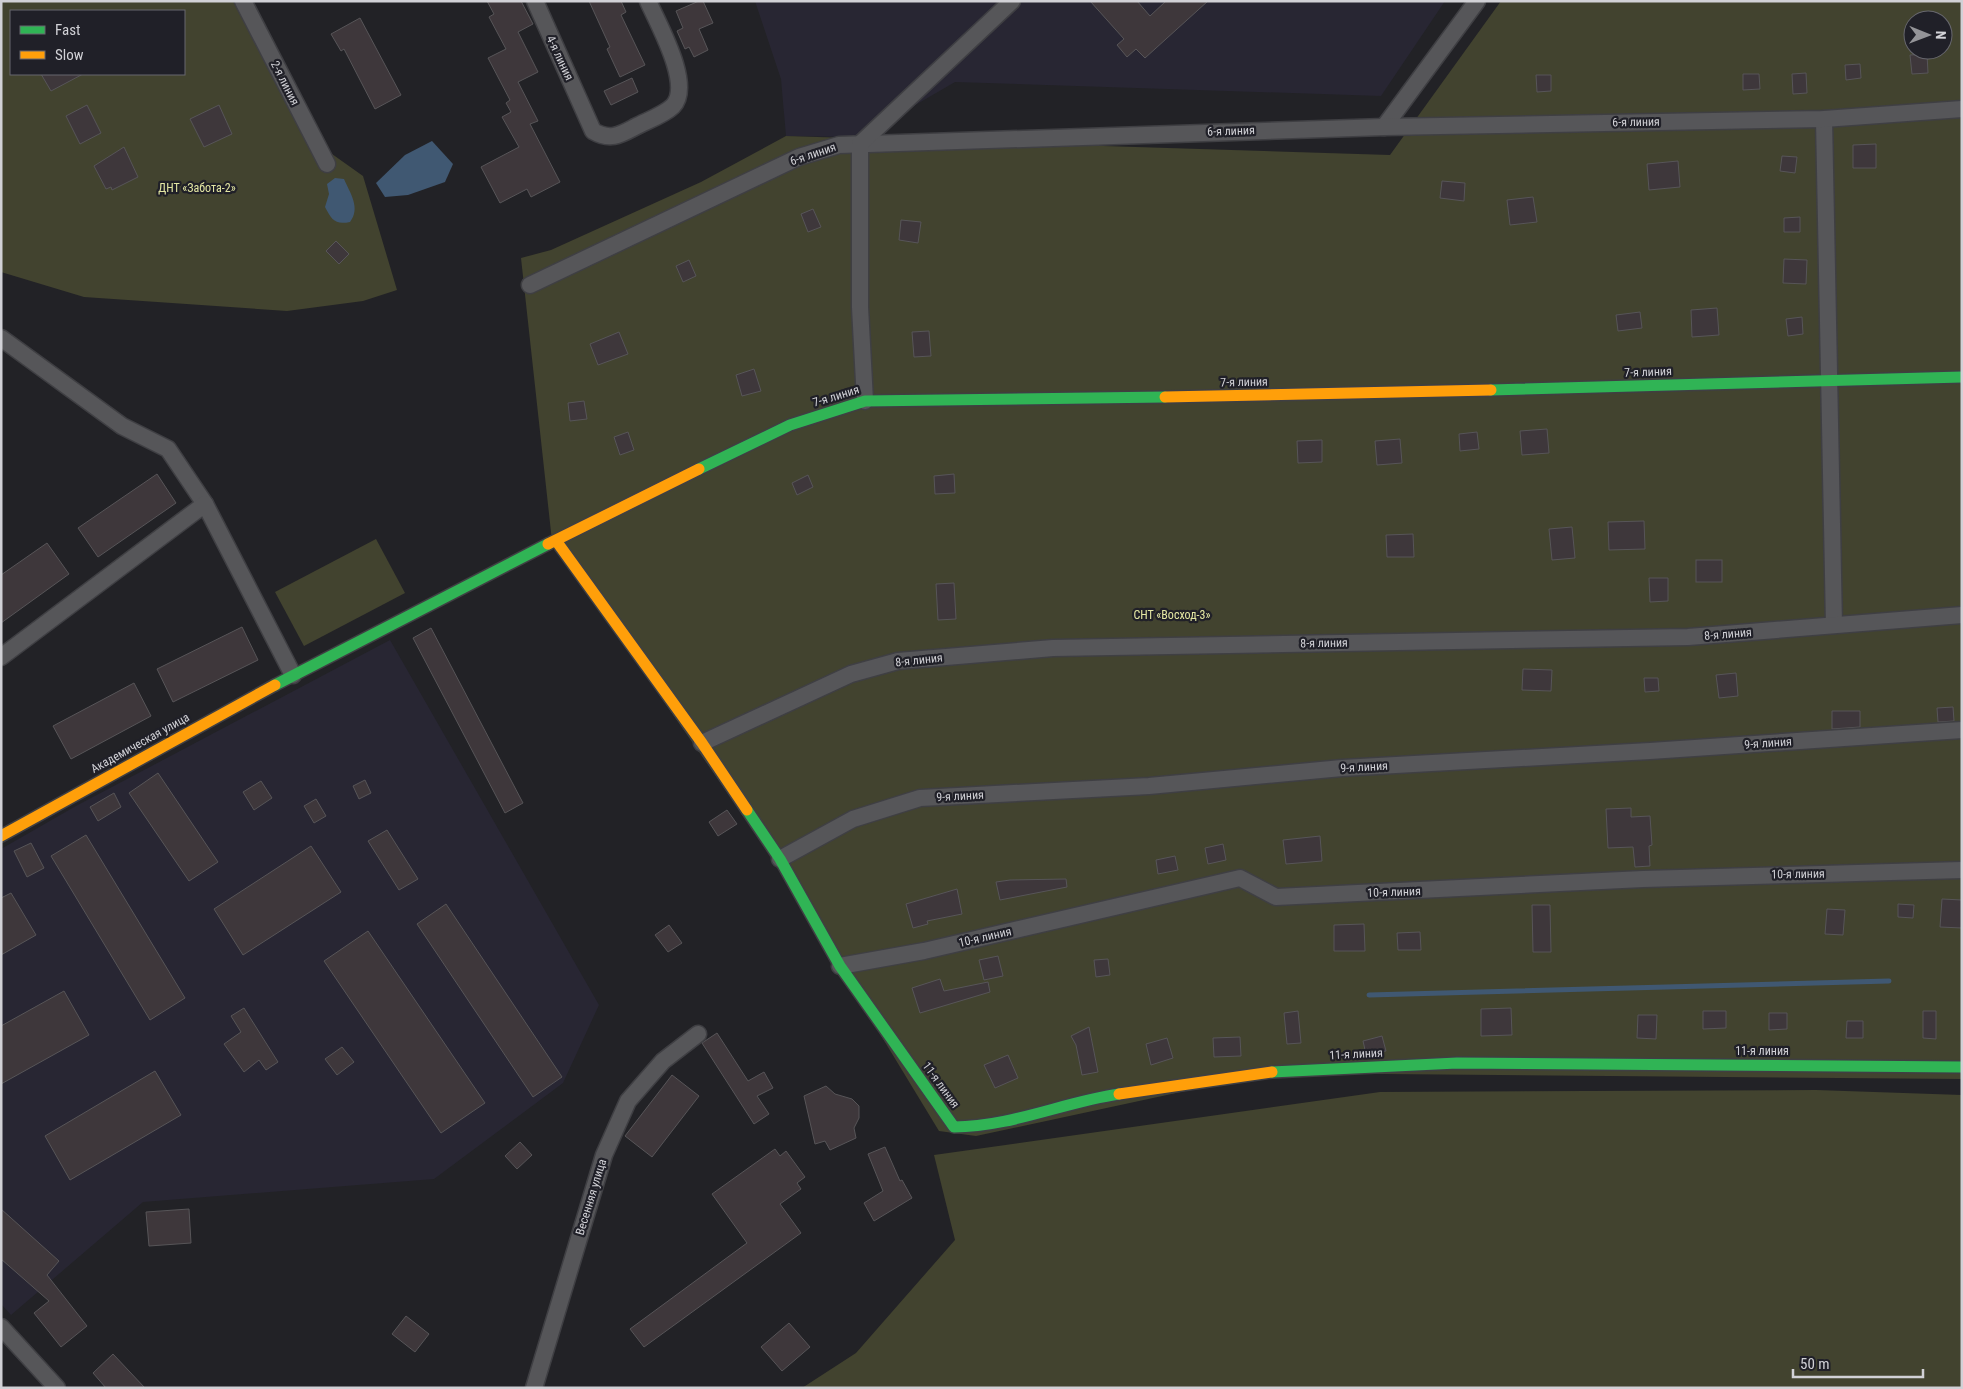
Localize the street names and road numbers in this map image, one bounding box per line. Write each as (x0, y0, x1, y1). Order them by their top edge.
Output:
street label: 4-я линия (544, 33, 576, 83)
street label: 2-я линия (268, 59, 302, 107)
street label: 6-я линия (1612, 115, 1660, 129)
street label: 6-я линия (1207, 123, 1255, 139)
street label: 6-я линия (788, 140, 838, 168)
street label: 7-я линия (1624, 364, 1672, 380)
street label: 7-я линия (1220, 375, 1268, 389)
street label: 7-я линия (811, 382, 861, 410)
street label: 8-я линия (1704, 625, 1752, 643)
street label: 8-я линия (1300, 636, 1348, 650)
street label: 8-я линия (895, 651, 943, 669)
street label: Академическая улица (88, 710, 192, 776)
street label: 9-я линия (1744, 734, 1792, 752)
street label: 9-я линия (1340, 759, 1388, 775)
street label: 9-я линия (936, 788, 984, 804)
street label: 10-я линия (1771, 867, 1825, 881)
street label: 10-я линия (1367, 884, 1421, 900)
street label: 10-я линия (957, 924, 1013, 950)
street label: 11-я линия (1735, 1044, 1789, 1058)
street label: 11-я линия (1329, 1046, 1383, 1062)
street label: 11-я линия (920, 1059, 962, 1111)
street label: Весенняя улица (573, 1157, 609, 1237)

